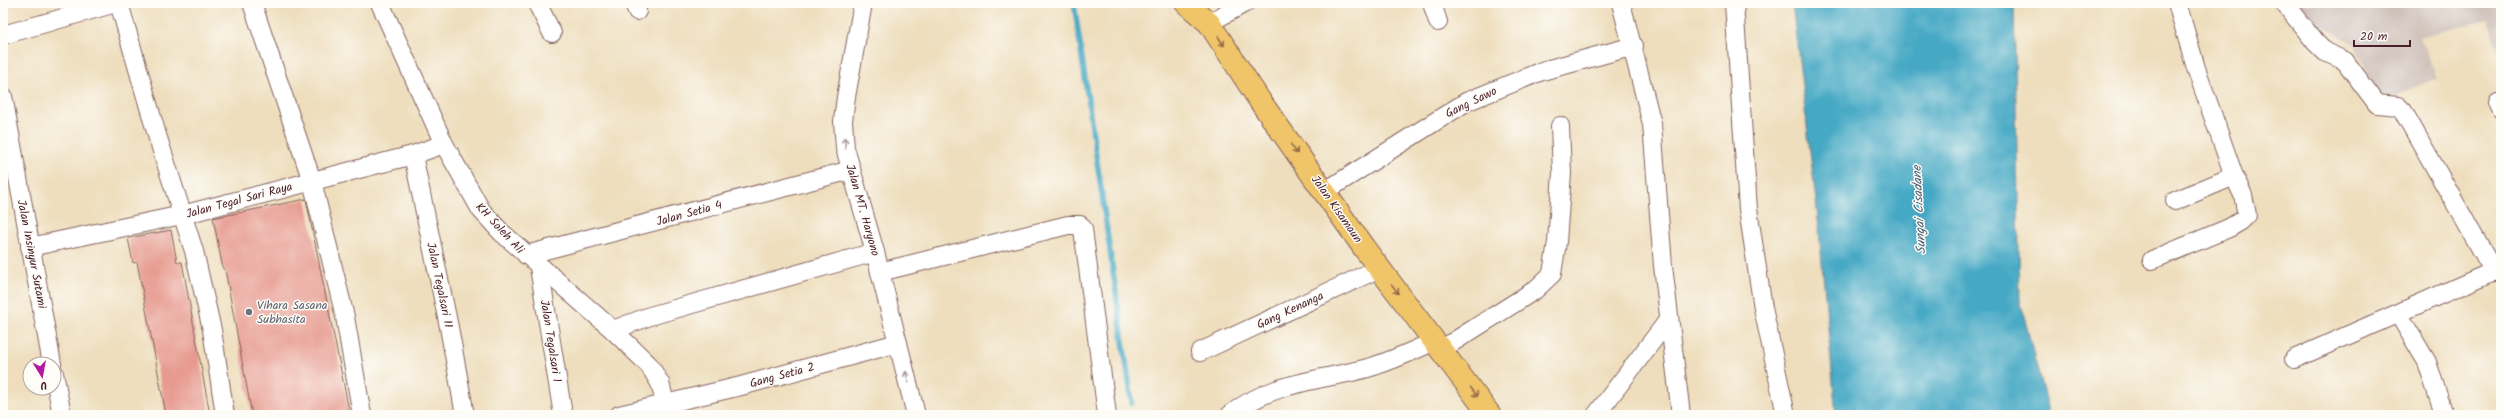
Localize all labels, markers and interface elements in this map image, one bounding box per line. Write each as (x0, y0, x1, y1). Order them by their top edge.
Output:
scale bar (2354, 22, 2410, 48)
text: 20 m (2360, 27, 2388, 46)
one-way arrow (1217, 36, 1226, 47)
street label: Gang Sawo (1442, 82, 1500, 123)
one-way arrow (841, 137, 849, 150)
one-way arrow (1290, 143, 1298, 154)
street label: Jalan MT. Haryono (840, 162, 885, 258)
water label: Sungai Cisadane (1907, 164, 1932, 255)
street label: Jalan Kisamaun (1306, 171, 1367, 247)
street label: Jalan Tegal Sari Raya (184, 177, 295, 224)
street label: Jalan Setia 4 (654, 195, 724, 231)
street label: Jalan Insinyur Sutami (12, 198, 52, 311)
street label: KH Soleh Ali (471, 198, 529, 259)
street label: Jalan Tegalsari II (421, 241, 458, 330)
one-way arrow (1390, 283, 1399, 294)
street label: Gang Kenanga (1254, 286, 1327, 334)
place label: Vihara Sasana Subhasita (257, 296, 328, 329)
street label: Jalan Tegalsari 1 (535, 298, 566, 384)
marker: Vihara Sasana Subhasita (244, 307, 254, 317)
north arrow (22, 356, 62, 396)
street label: Gang Setia 2 (748, 358, 817, 393)
one-way arrow (902, 371, 910, 384)
text: U (38, 375, 49, 394)
one-way arrow (1469, 386, 1478, 397)

